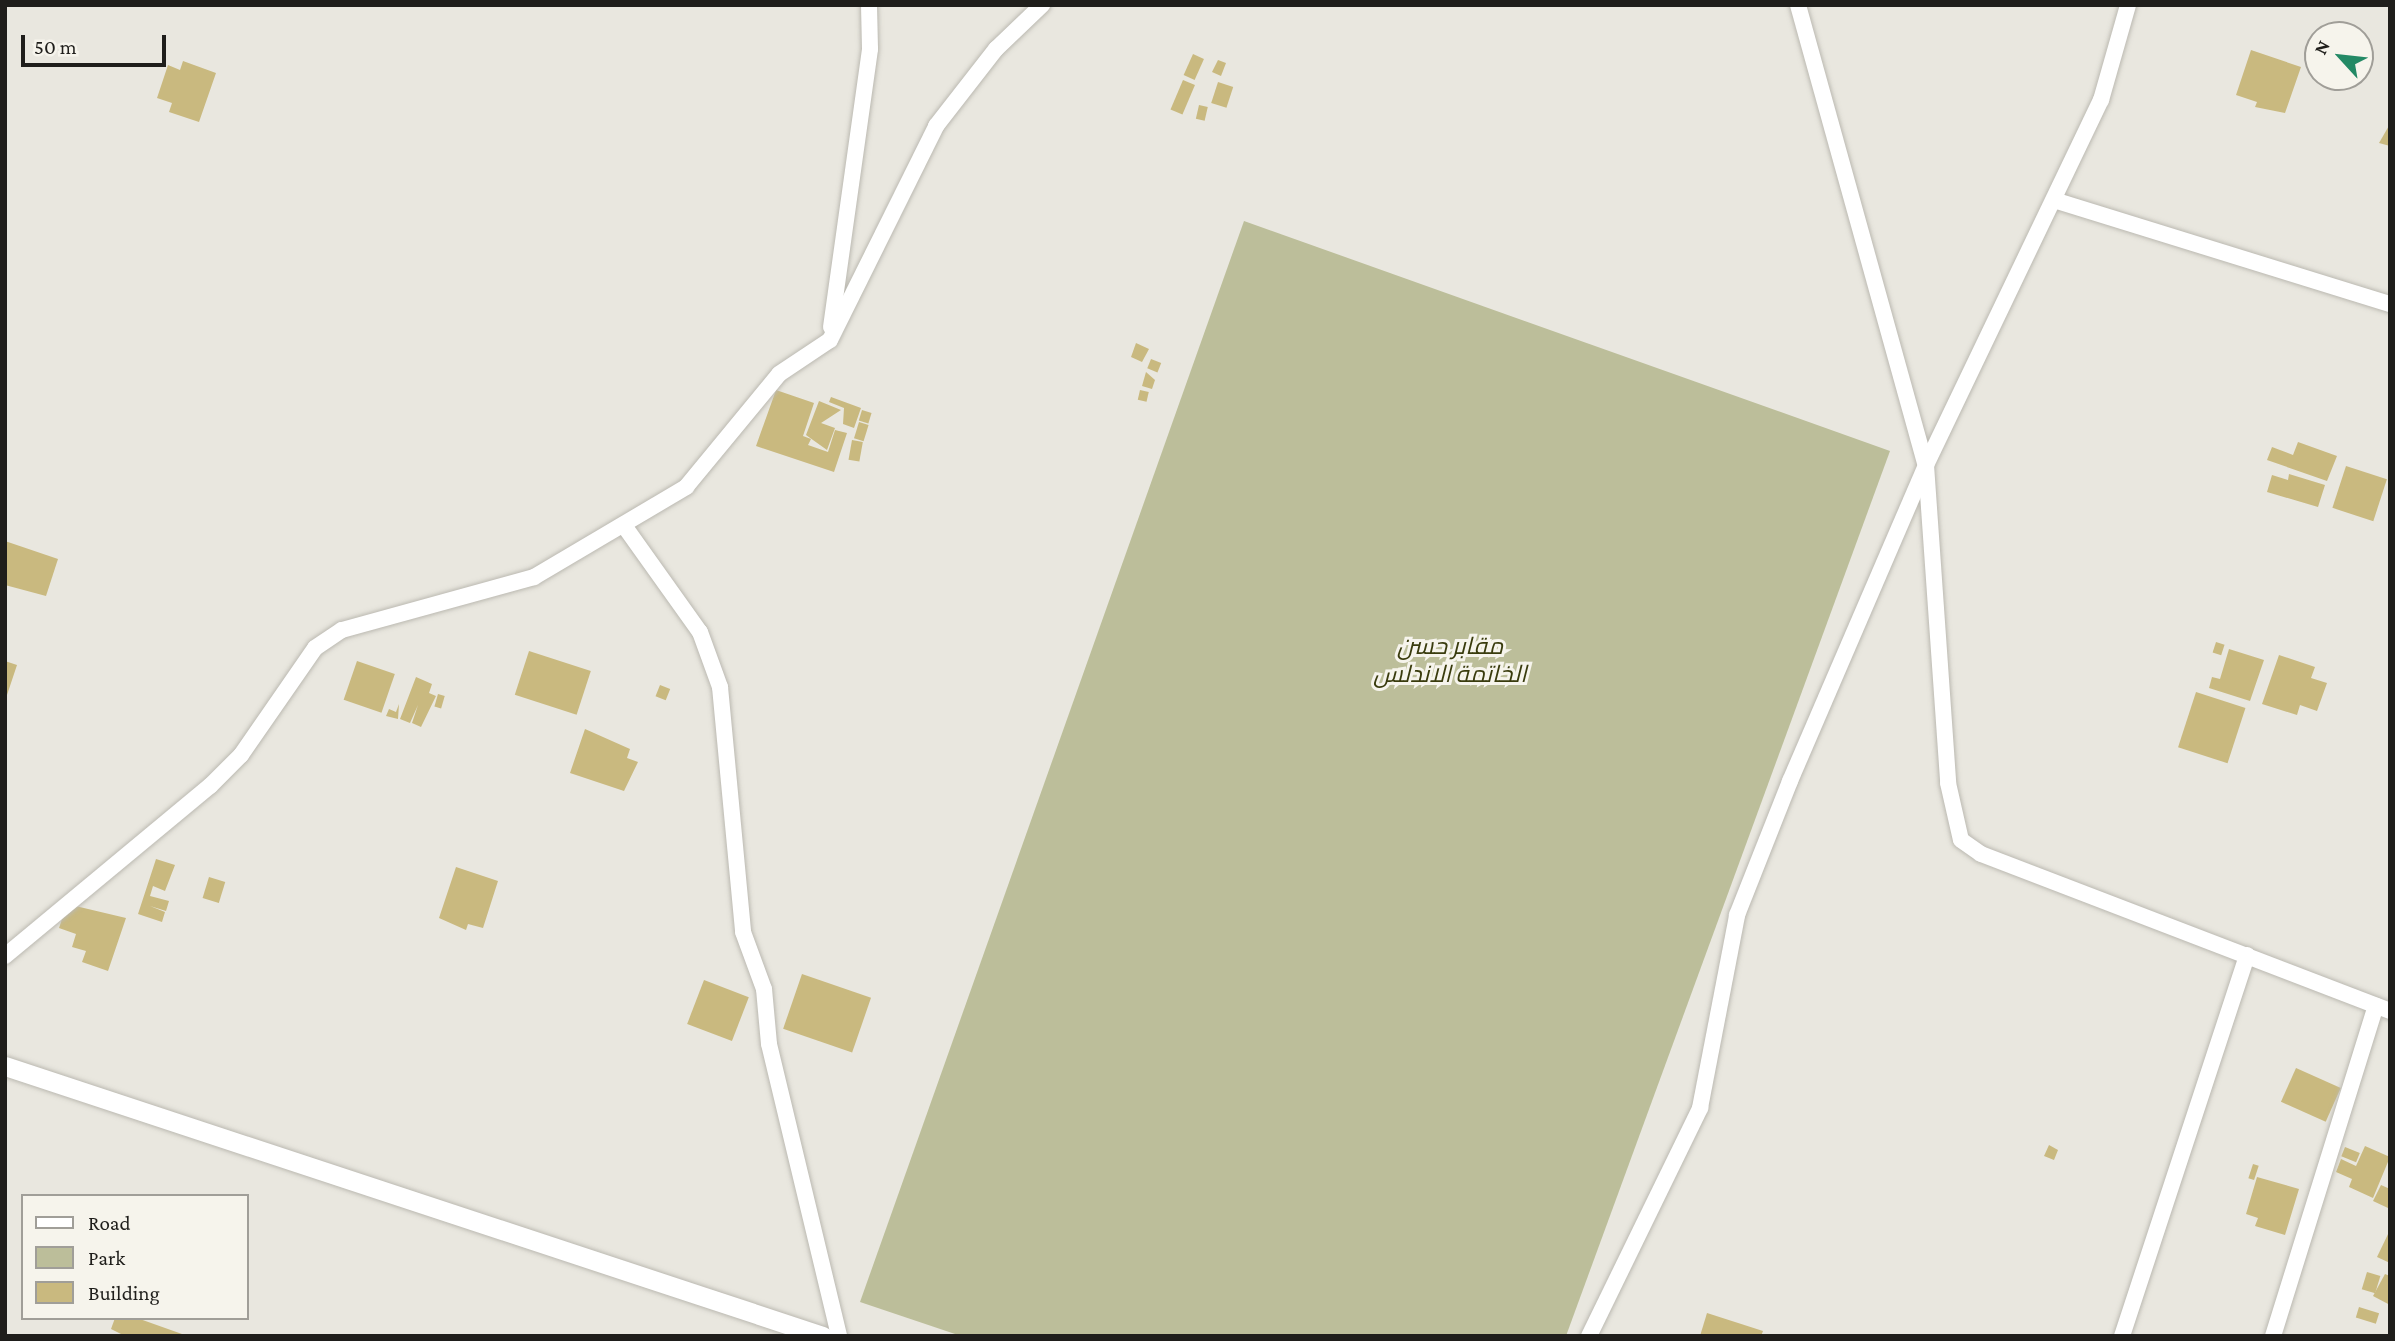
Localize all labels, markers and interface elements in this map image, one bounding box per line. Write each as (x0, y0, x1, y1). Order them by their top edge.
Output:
scale bar (24, 21, 170, 65)
north arrow (2304, 21, 2374, 91)
text: 50 m (34, 35, 77, 59)
text: N (2309, 37, 2334, 58)
park label: مقابر حسن الخاتمة الاندلس (1373, 632, 1527, 688)
legend (21, 1194, 248, 1320)
text: Road (88, 1211, 131, 1235)
text: Park (88, 1246, 125, 1270)
text: Building (88, 1281, 160, 1305)

